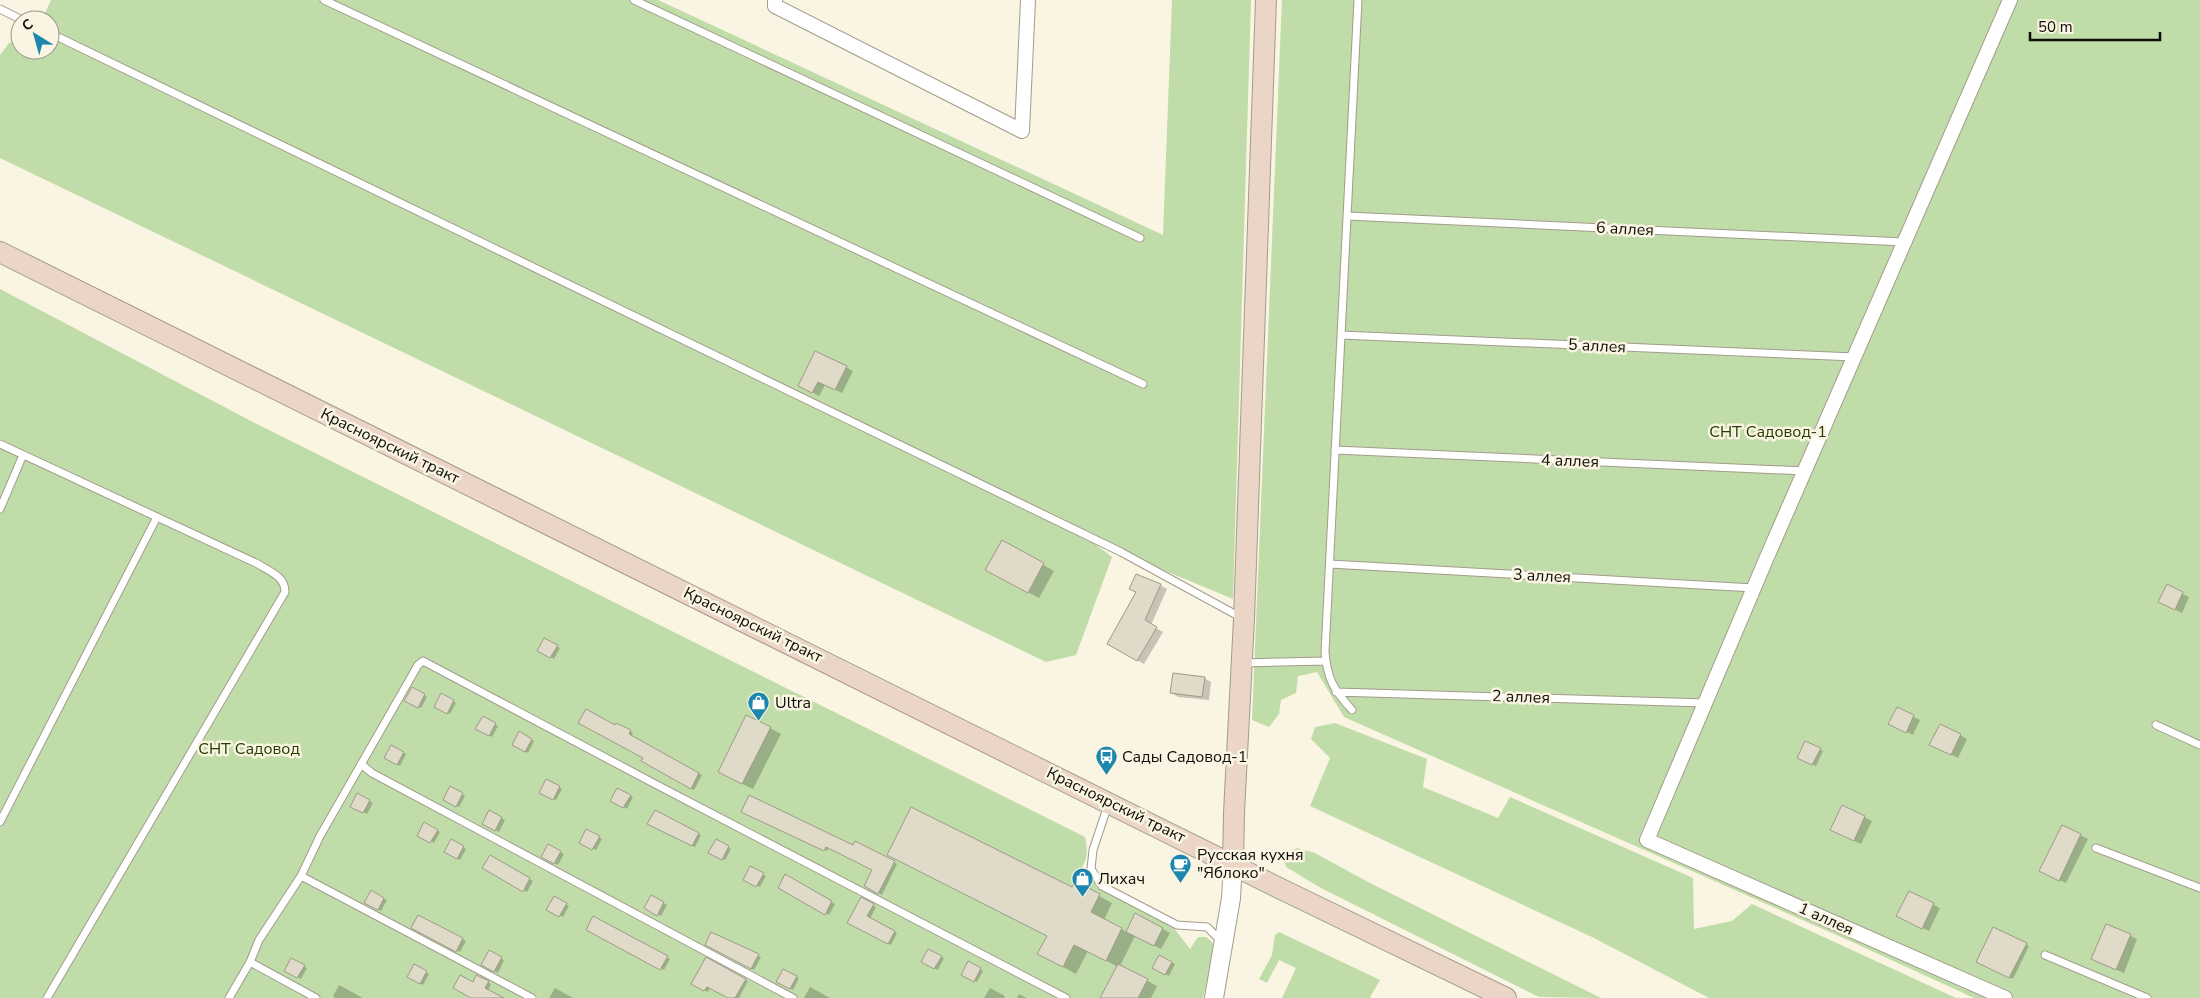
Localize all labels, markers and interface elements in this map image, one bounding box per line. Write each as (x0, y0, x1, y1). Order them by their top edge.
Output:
north arrow (10, 10, 60, 60)
scale bar (2030, 10, 2160, 42)
text: С (18, 14, 37, 35)
text: 50 m (2038, 17, 2073, 37)
street label: 6 аллея (1595, 216, 1655, 242)
street label: 5 аллея (1567, 333, 1627, 359)
street label: Красноярский тракт (317, 403, 464, 490)
park label: СНТ Садовод-1 (1709, 421, 1827, 443)
street label: 4 аллея (1541, 449, 1599, 473)
street label: 3 аллея (1512, 563, 1572, 589)
street label: Красноярский тракт (680, 582, 827, 669)
street label: 2 аллея (1492, 685, 1550, 709)
shop icon: Ultra (747, 691, 771, 722)
place label: Ultra (775, 692, 811, 714)
park label: СНТ Садовод (198, 738, 300, 760)
bus stop icon: Сады Садовод-1 (1094, 745, 1118, 776)
place label: Сады Садовод-1 (1122, 746, 1247, 768)
street label: Красноярский тракт (1043, 762, 1190, 849)
place label: Русская кухня "Яблоко" (1197, 844, 1304, 884)
cafe icon: Русская кухня "Яблоко" (1169, 852, 1193, 883)
shop icon: Лихач (1070, 867, 1094, 898)
place label: Лихач (1098, 868, 1145, 890)
street label: 1 аллея (1795, 897, 1857, 941)

